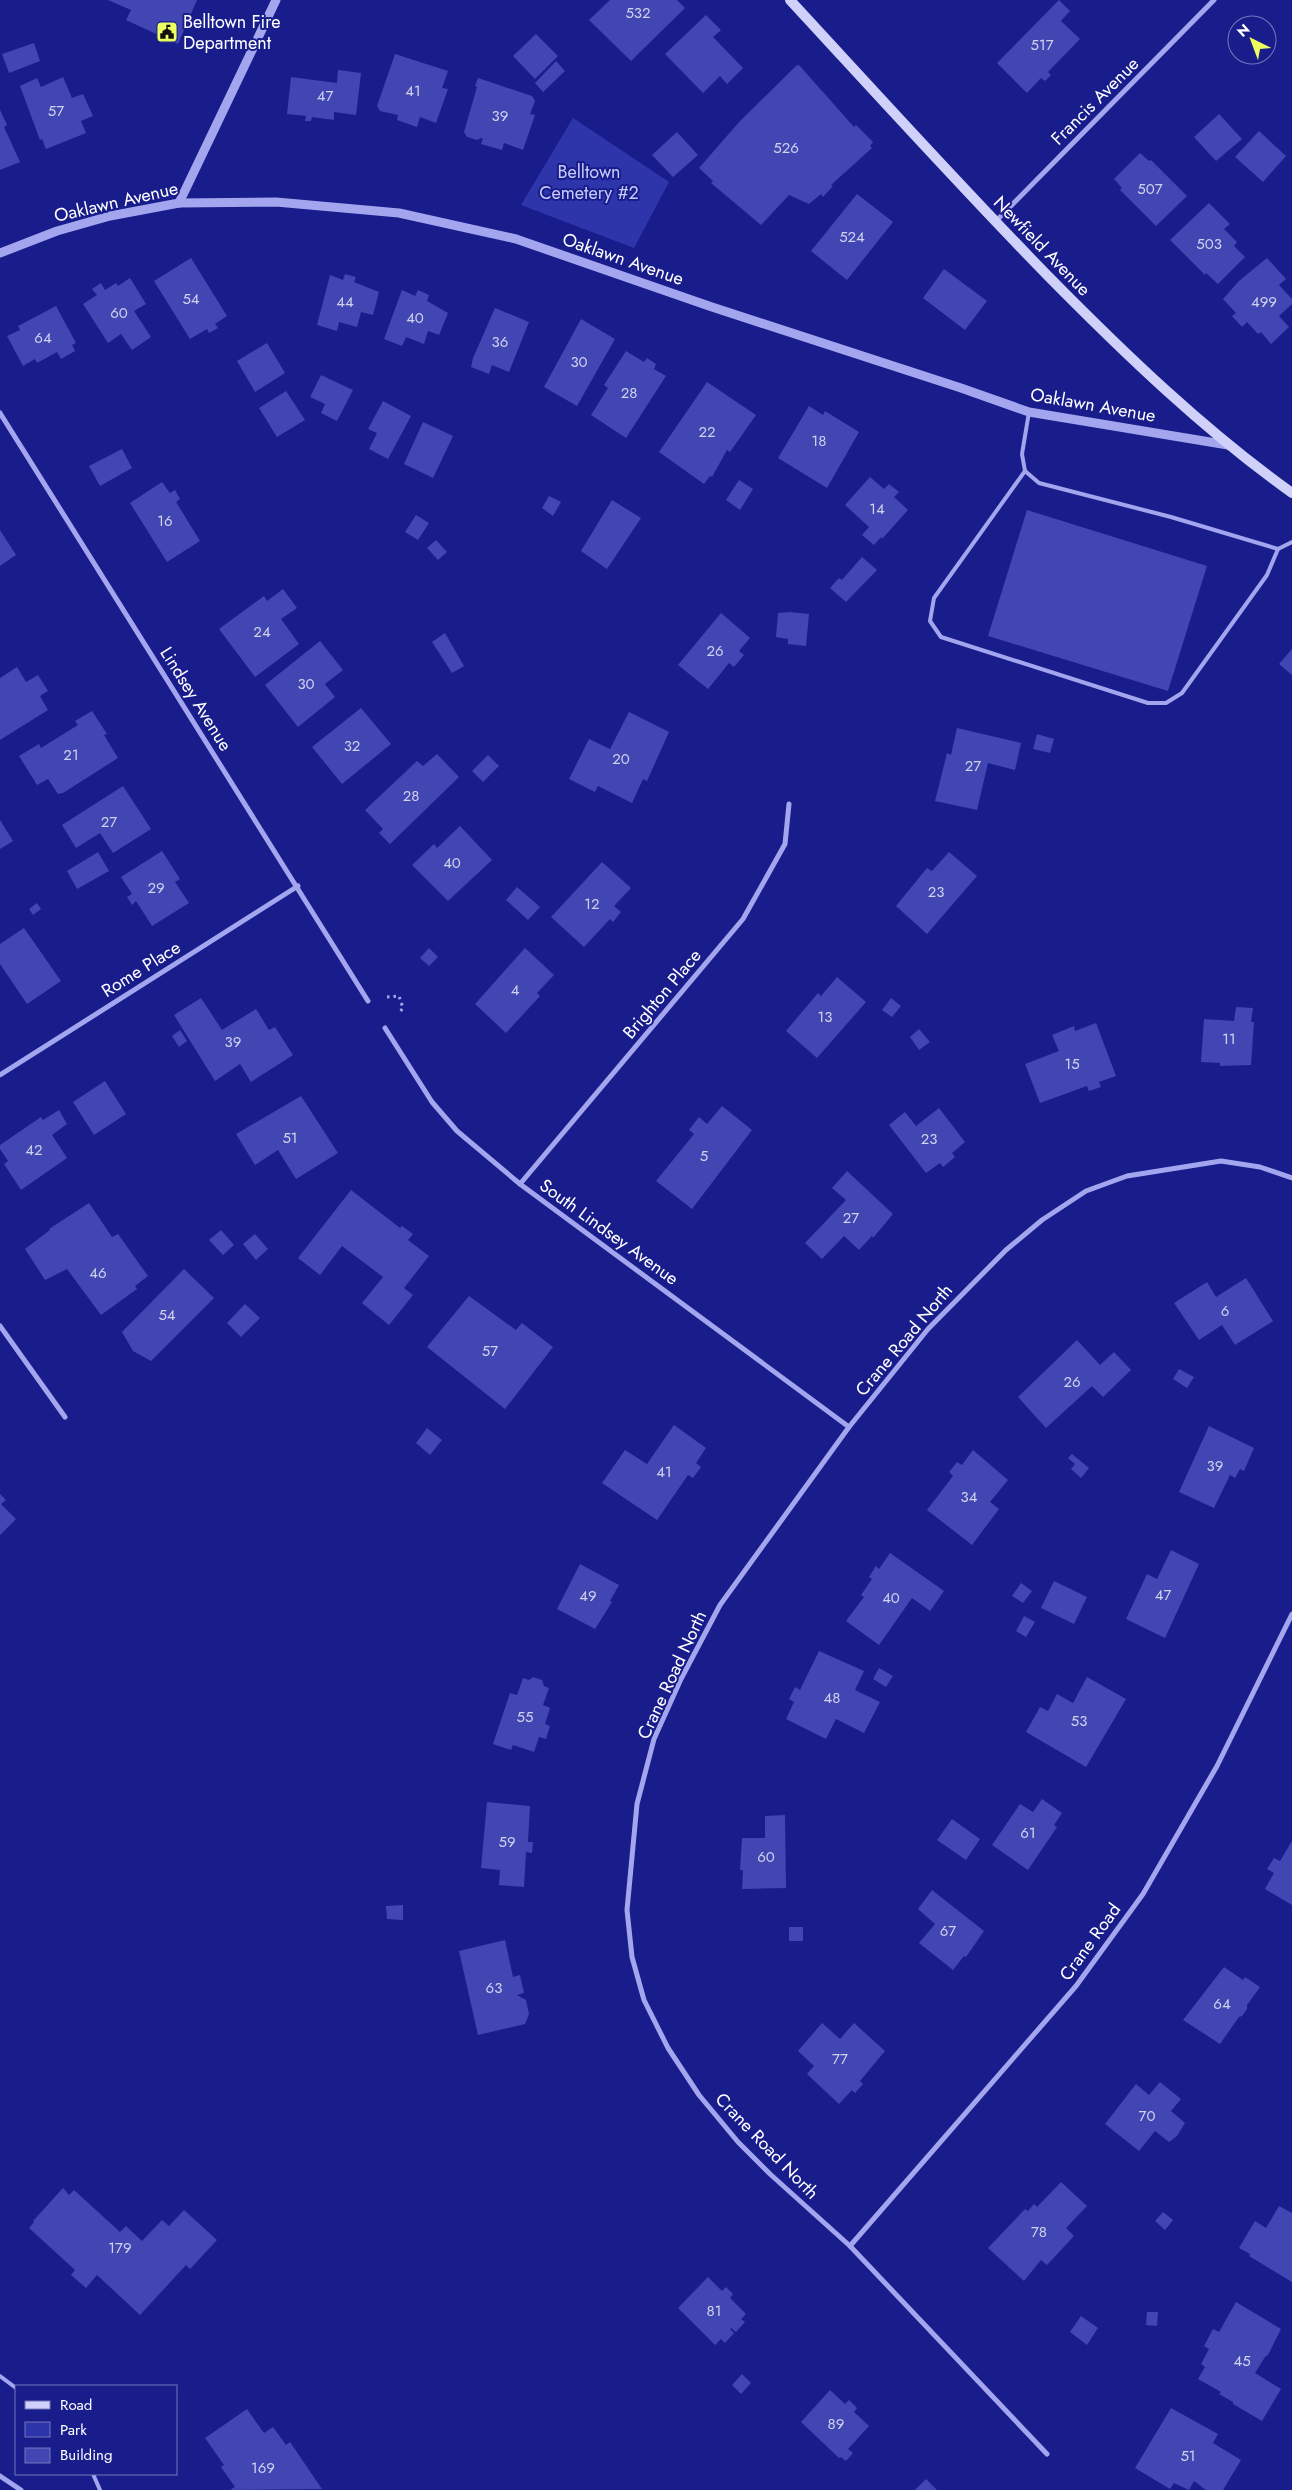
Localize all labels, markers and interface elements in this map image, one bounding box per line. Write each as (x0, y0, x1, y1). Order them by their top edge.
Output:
house number: 532 (625, 2, 651, 24)
place label: Belltown Fire Department (183, 9, 280, 56)
north arrow (1227, 15, 1277, 65)
text: N (1232, 19, 1254, 41)
public building icon: Belltown Fire Department (155, 20, 179, 44)
house number: 517 (1030, 34, 1054, 56)
street label: Francis Avenue (1045, 51, 1145, 151)
house number: 41 (405, 80, 421, 102)
house number: 47 (317, 85, 333, 107)
house number: 57 (48, 100, 64, 122)
house number: 39 (492, 105, 508, 127)
house number: 526 (773, 137, 799, 159)
park label: Belltown Cemetery #2 (539, 159, 639, 206)
street label: Oaklawn Avenue (51, 175, 181, 229)
house number: 507 (1137, 178, 1163, 200)
street label: Newfield Avenue (987, 190, 1097, 302)
street label: Oaklawn Avenue (559, 226, 687, 292)
house number: 524 (839, 226, 865, 248)
house number: 503 (1196, 233, 1222, 255)
house number: 54 (182, 288, 200, 310)
house number: 44 (336, 291, 354, 313)
house number: 499 (1251, 291, 1277, 313)
house number: 60 (110, 302, 128, 324)
house number: 40 (406, 307, 424, 329)
house number: 64 (34, 327, 52, 349)
house number: 36 (492, 331, 508, 353)
house number: 30 (570, 351, 588, 373)
street label: Oaklawn Avenue (1028, 381, 1158, 429)
house number: 28 (621, 382, 637, 404)
house number: 22 (698, 421, 716, 443)
house number: 18 (812, 430, 826, 452)
house number: 14 (869, 498, 885, 520)
house number: 16 (157, 510, 173, 532)
house number: 24 (253, 621, 271, 643)
house number: 26 (706, 640, 724, 662)
street label: Lindsey Avenue (154, 642, 238, 756)
house number: 30 (297, 673, 315, 695)
house number: 32 (344, 735, 360, 757)
house number: 21 (63, 744, 79, 766)
house number: 20 (612, 748, 630, 770)
house number: 27 (965, 755, 981, 777)
house number: 28 (403, 785, 419, 807)
house number: 27 (101, 811, 117, 833)
house number: 40 (443, 852, 461, 874)
house number: 29 (147, 877, 165, 899)
house number: 23 (928, 881, 944, 903)
house number: 12 (584, 893, 600, 915)
street label: Rome Place (96, 934, 186, 1004)
street label: Brighton Place (617, 943, 707, 1045)
house number: 4 (511, 979, 520, 1001)
house number: 13 (818, 1006, 832, 1028)
house number: 11 (1222, 1028, 1236, 1050)
house number: 39 (225, 1031, 241, 1053)
house number: 15 (1064, 1053, 1080, 1075)
house number: 51 (282, 1127, 298, 1149)
house number: 23 (921, 1128, 937, 1150)
house number: 42 (25, 1139, 43, 1161)
house number: 5 (700, 1145, 708, 1167)
street label: South Lindsey Avenue (534, 1173, 684, 1291)
house number: 27 (843, 1207, 859, 1229)
house number: 46 (89, 1262, 107, 1284)
street label: Crane Road North (849, 1278, 959, 1402)
house number: 6 (1221, 1300, 1229, 1322)
house number: 54 (158, 1304, 176, 1326)
house number: 57 (482, 1340, 498, 1362)
house number: 26 (1063, 1371, 1081, 1393)
house number: 39 (1207, 1455, 1223, 1477)
house number: 41 (656, 1461, 672, 1483)
house number: 34 (961, 1486, 978, 1508)
house number: 47 (1155, 1584, 1171, 1606)
house number: 49 (579, 1585, 597, 1607)
house number: 40 (882, 1587, 900, 1609)
street label: Crane Road North (631, 1606, 713, 1744)
house number: 48 (824, 1687, 840, 1709)
house number: 55 (517, 1706, 533, 1728)
house number: 53 (1071, 1710, 1087, 1732)
house number: 61 (1020, 1822, 1036, 1844)
house number: 59 (498, 1831, 516, 1853)
house number: 60 (757, 1846, 775, 1868)
street label: Crane Road (1053, 1898, 1127, 1986)
house number: 67 (940, 1920, 956, 1942)
house number: 63 (486, 1977, 502, 1999)
house number: 64 (1213, 1993, 1231, 2015)
house number: 77 (832, 2048, 848, 2070)
street label: Crane Road North (709, 2087, 825, 2205)
house number: 70 (1139, 2105, 1155, 2127)
house number: 78 (1031, 2221, 1047, 2243)
house number: 179 (108, 2237, 132, 2259)
house number: 81 (707, 2300, 721, 2322)
house number: 45 (1233, 2350, 1251, 2372)
legend (15, 2385, 178, 2475)
text: Road (60, 2394, 92, 2416)
house number: 89 (828, 2413, 844, 2435)
text: Park (60, 2419, 87, 2441)
text: Building (60, 2444, 112, 2466)
house number: 51 (1180, 2445, 1196, 2467)
house number: 169 (251, 2457, 275, 2479)

